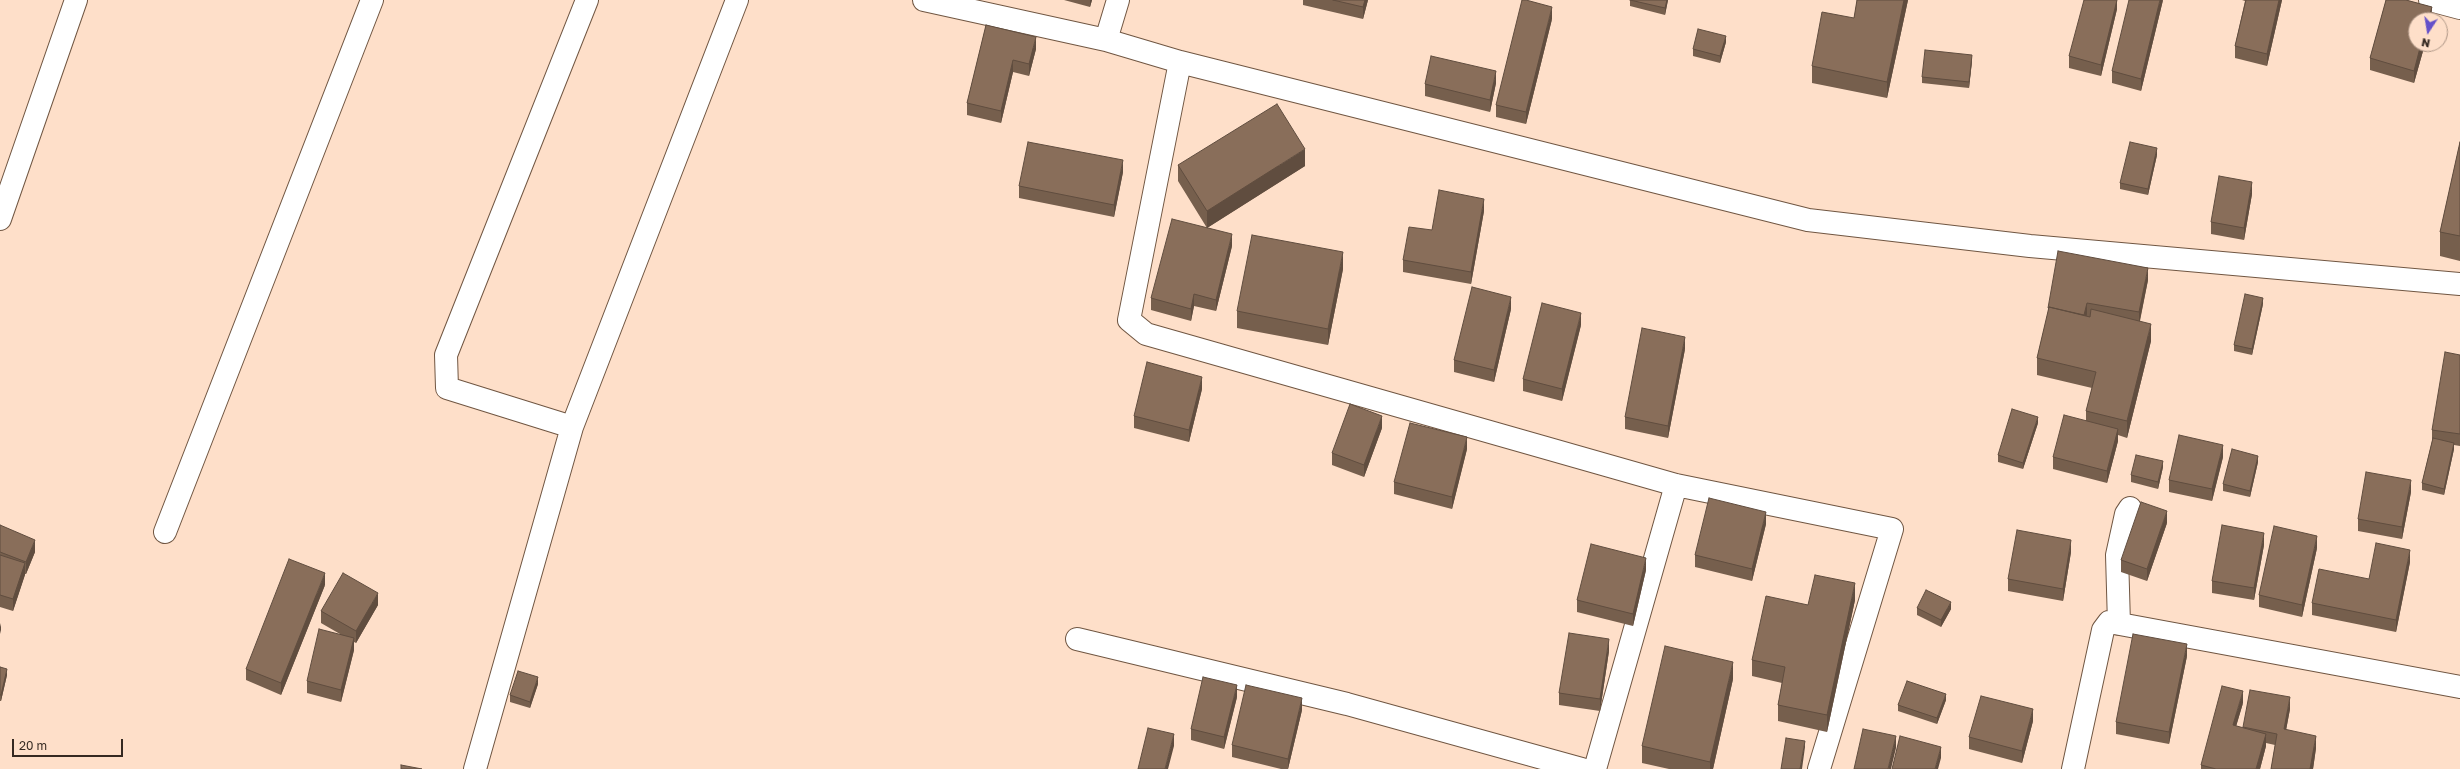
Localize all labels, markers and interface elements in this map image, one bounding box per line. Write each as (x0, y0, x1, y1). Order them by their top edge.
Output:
north arrow (2408, 12, 2448, 52)
text: N (2420, 36, 2431, 50)
scale bar (14, 731, 125, 757)
text: 20 m (19, 738, 47, 753)

